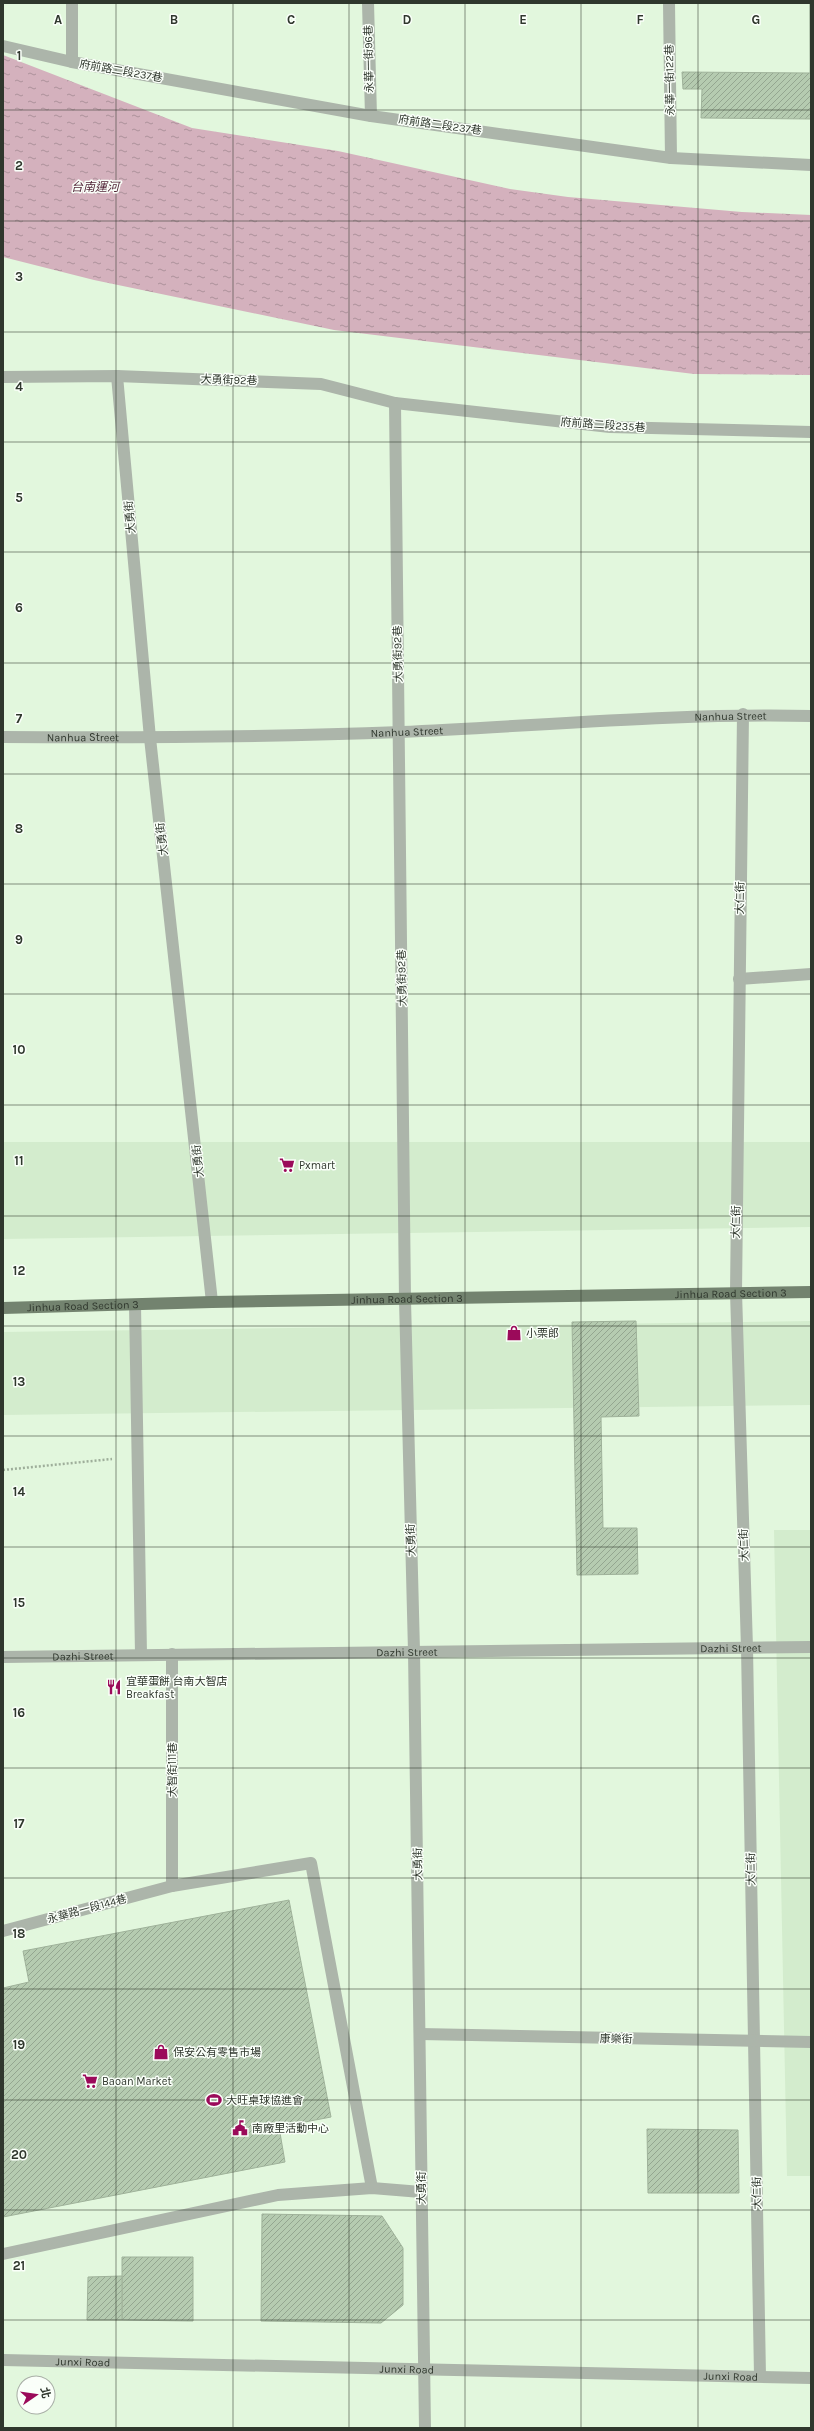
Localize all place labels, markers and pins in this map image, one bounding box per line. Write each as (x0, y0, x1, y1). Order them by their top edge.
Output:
supermarket icon: Pxmart (278, 1156, 296, 1174)
place label: Pxmart (299, 1159, 335, 1172)
shop icon: 小栗郎 (505, 1324, 523, 1342)
place label: 小栗郎 (526, 1327, 559, 1340)
place label: 宜華蛋餅 台南大智店 Breakfast (126, 1675, 228, 1701)
restaurant icon: 宜華蛋餅 台南大智店 Breakfast (105, 1678, 123, 1696)
shop icon: 保安公有零售市場 (152, 2043, 170, 2061)
place label: 保安公有零售市場 (173, 2046, 261, 2059)
supermarket icon: Baoan Market (81, 2072, 99, 2090)
place label: Baoan Market (102, 2075, 172, 2088)
sports icon: 大旺桌球協進會 (205, 2091, 223, 2109)
place label: 大旺桌球協進會 (226, 2094, 303, 2107)
public building icon: 南廠里活動中心 (231, 2119, 249, 2137)
place label: 南廠里活動中心 (252, 2122, 329, 2135)

